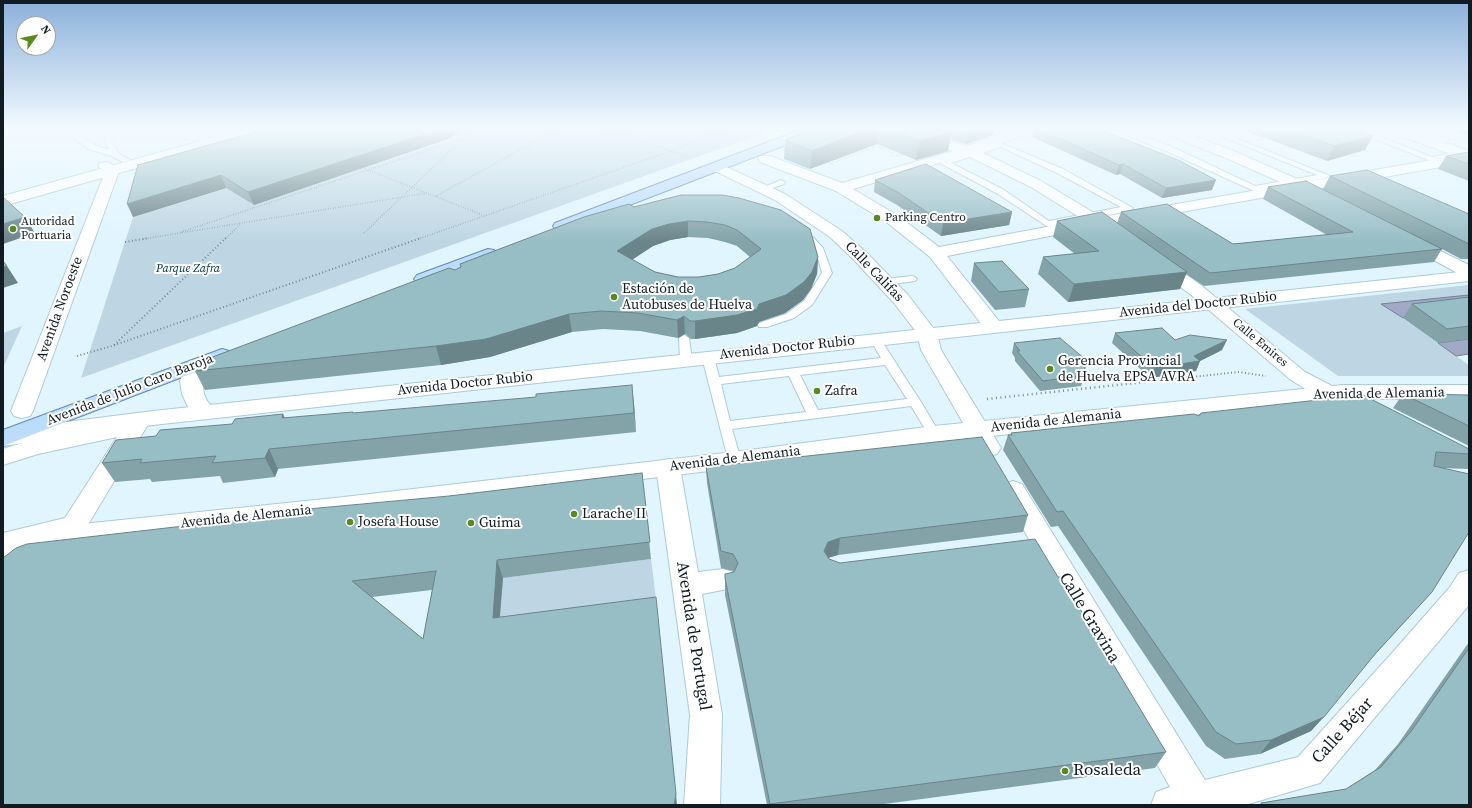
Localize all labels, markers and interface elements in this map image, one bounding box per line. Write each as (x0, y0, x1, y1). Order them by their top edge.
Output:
north arrow (16, 16, 56, 56)
text: N (37, 22, 54, 37)
place label: Parking Centro (885, 211, 966, 225)
marker: Parking Centro (872, 213, 882, 223)
place label: Autoridad Portuaria (21, 215, 74, 243)
marker: Autoridad Portuaria (8, 224, 18, 234)
street label: Calle Califas (841, 238, 907, 306)
street label: Avenida Noroeste (33, 255, 87, 363)
park label: Parque Zafra (156, 262, 220, 276)
place label: Estación de Autobuses de Huelva (622, 281, 752, 314)
street label: Avenida del Doctor Rubio (1118, 288, 1278, 322)
marker: Estación de Autobuses de Huelva (609, 292, 619, 302)
street label: Calle Emires (1229, 316, 1291, 370)
street label: Avenida Doctor Rubio (718, 333, 856, 363)
street label: Avenida de Julio Caro Baroja (44, 350, 216, 430)
place label: Gerencia Provincial de Huelva EPSA AVRA (1058, 353, 1195, 386)
marker: Gerencia Provincial de Huelva EPSA AVRA (1045, 364, 1055, 374)
street label: Avenida Doctor Rubio (396, 369, 534, 399)
place label: Zafra (825, 383, 858, 399)
street label: Avenida de Alemania (1313, 384, 1445, 404)
marker: Zafra (812, 386, 822, 396)
street label: Avenida de Alemania (990, 406, 1122, 436)
street label: Avenida de Alemania (669, 443, 801, 475)
street label: Avenida de Alemania (180, 502, 312, 532)
place label: Larache II (582, 506, 646, 522)
marker: Larache II (569, 509, 579, 519)
place label: Josefa House (358, 514, 439, 530)
place label: Guima (479, 515, 521, 531)
marker: Josefa House (345, 517, 355, 527)
marker: Guima (466, 518, 476, 528)
street label: Avenida de Portugal (671, 560, 715, 712)
street label: Calle Gravina (1054, 569, 1124, 667)
street label: Calle Béjar (1308, 694, 1378, 768)
place label: Rosaleda (1073, 761, 1141, 781)
marker: Rosaleda (1060, 766, 1070, 776)

